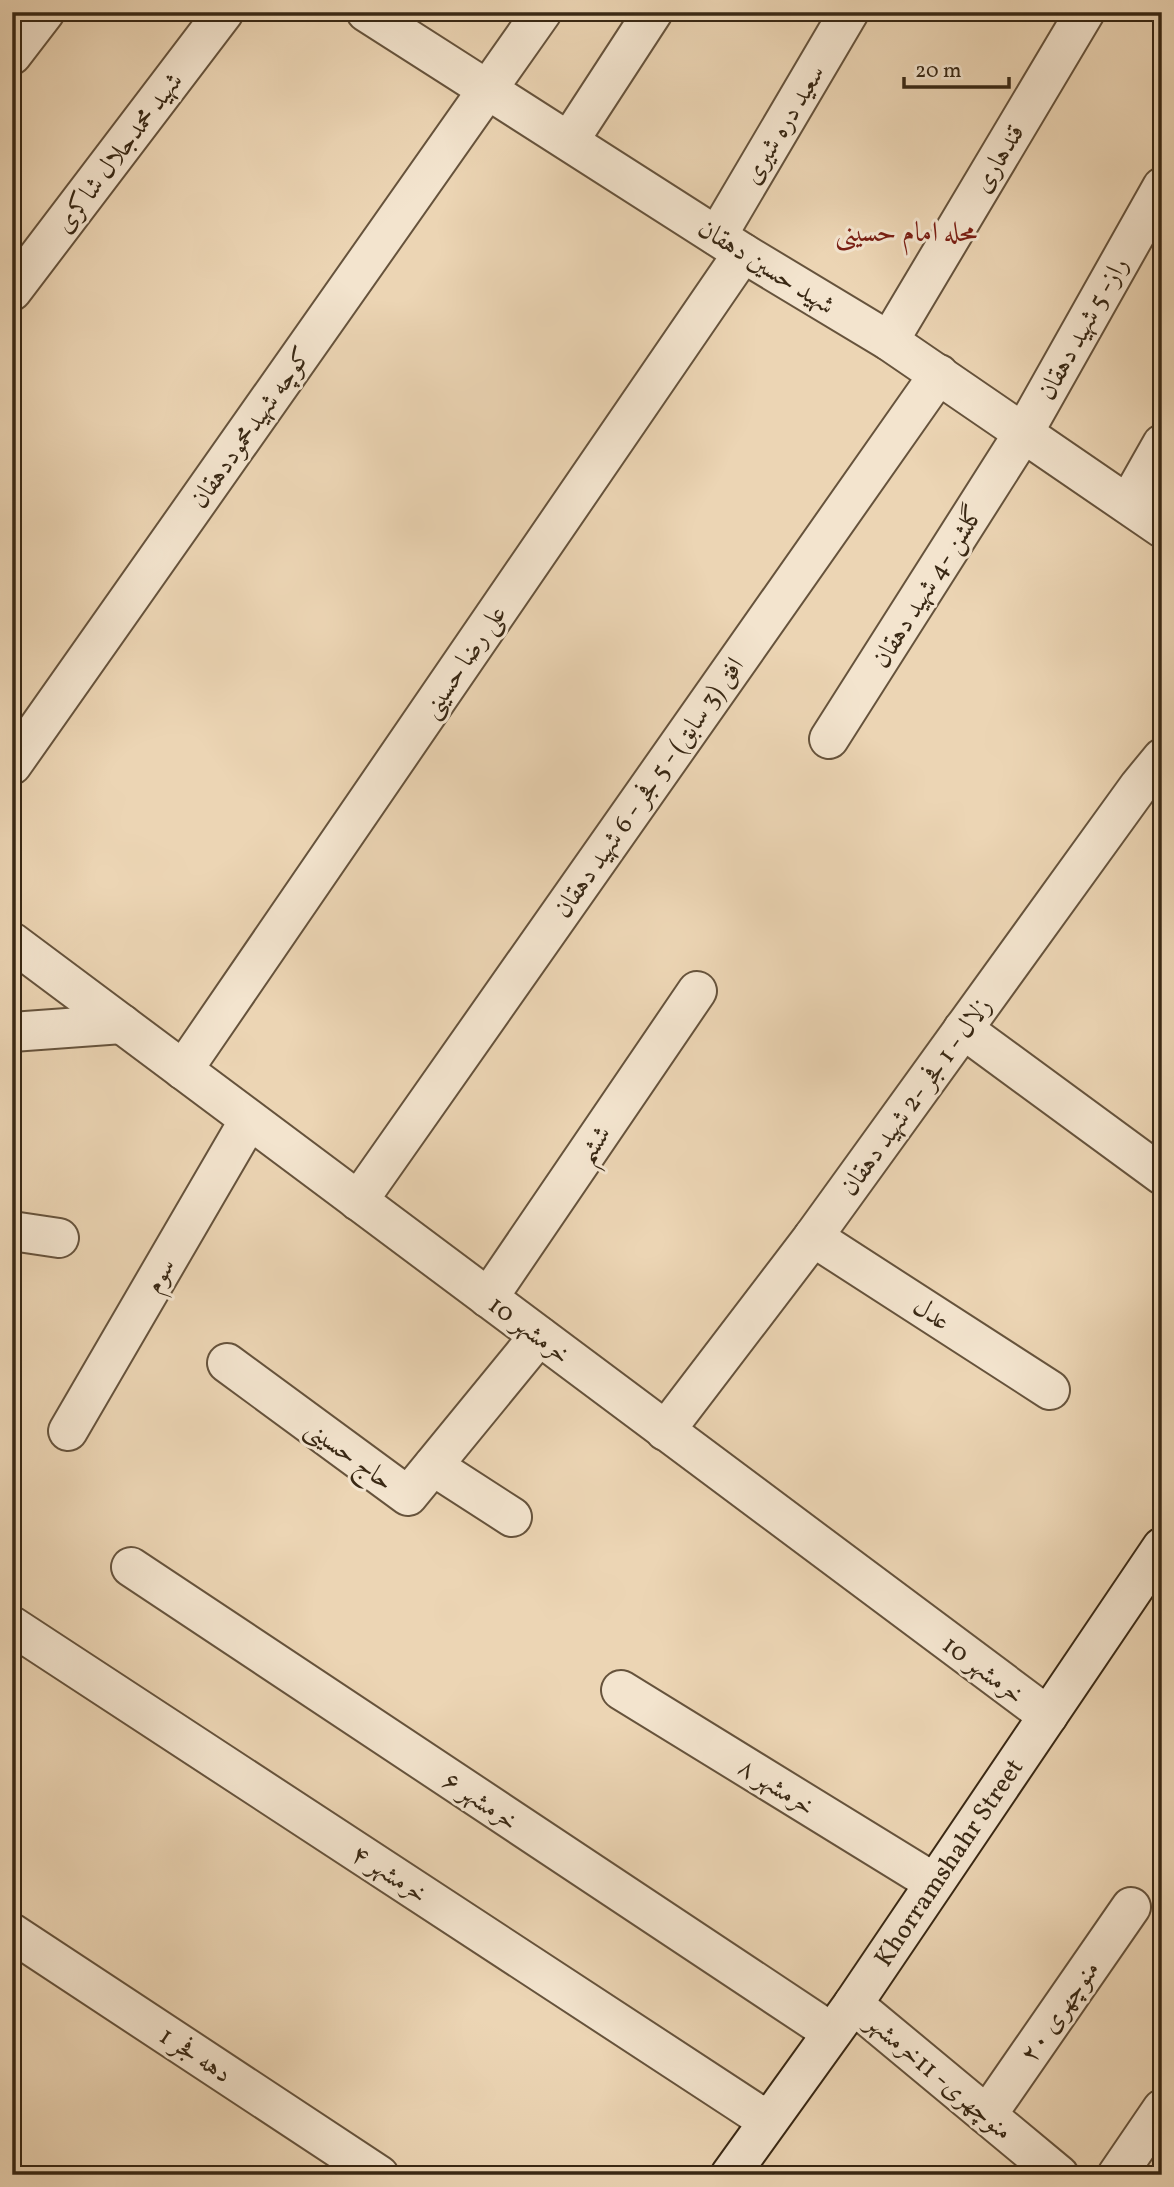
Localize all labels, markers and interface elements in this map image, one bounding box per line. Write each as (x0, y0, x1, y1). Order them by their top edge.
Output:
scale bar (904, 46, 1010, 90)
text: 20 m (915, 57, 961, 86)
street label: سعید دره شیری (735, 58, 835, 192)
street label: شهید محمدجلال شاکری (47, 65, 192, 241)
street label: قندهاری (965, 118, 1034, 200)
street label: شهید حسین دهقان (690, 211, 841, 324)
district label: محله امام حسینی (835, 214, 977, 256)
street label: راز- 5 شهید دهقان (1030, 251, 1138, 407)
street label: کوچه شهیدمحموددهقان (182, 340, 321, 516)
street label: گلشن -4 شهید دهقان (864, 499, 993, 676)
street label: علی رضا حسینی (414, 598, 516, 726)
street label: افق (3 سابق) - 5 فجر - 6 شهید دهقان (546, 651, 754, 926)
street label: زلال - 1 فجر -2 شهید دهقان (832, 990, 1001, 1204)
street label: ششم (569, 1119, 626, 1175)
street label: سوم (136, 1252, 188, 1302)
street label: خرمشهر 10 (480, 1288, 577, 1373)
street label: عدل (905, 1289, 957, 1340)
street label: حاج حسینی (295, 1411, 400, 1503)
street label: خرمشهر 10 (934, 1628, 1031, 1713)
street label: خرمشهر ۸ (731, 1750, 821, 1825)
street label: Khorramshahr Street (867, 1752, 1033, 1974)
street label: خرمشهر ۶ (435, 1763, 525, 1840)
street label: خرمشهر ۴ (344, 1837, 434, 1913)
street label: منوچهری ۲۰ (1012, 1954, 1109, 2070)
street label: منوچهری- 11خرمشهر (856, 2004, 1020, 2149)
street label: دهه فجر 1 (152, 2019, 238, 2092)

